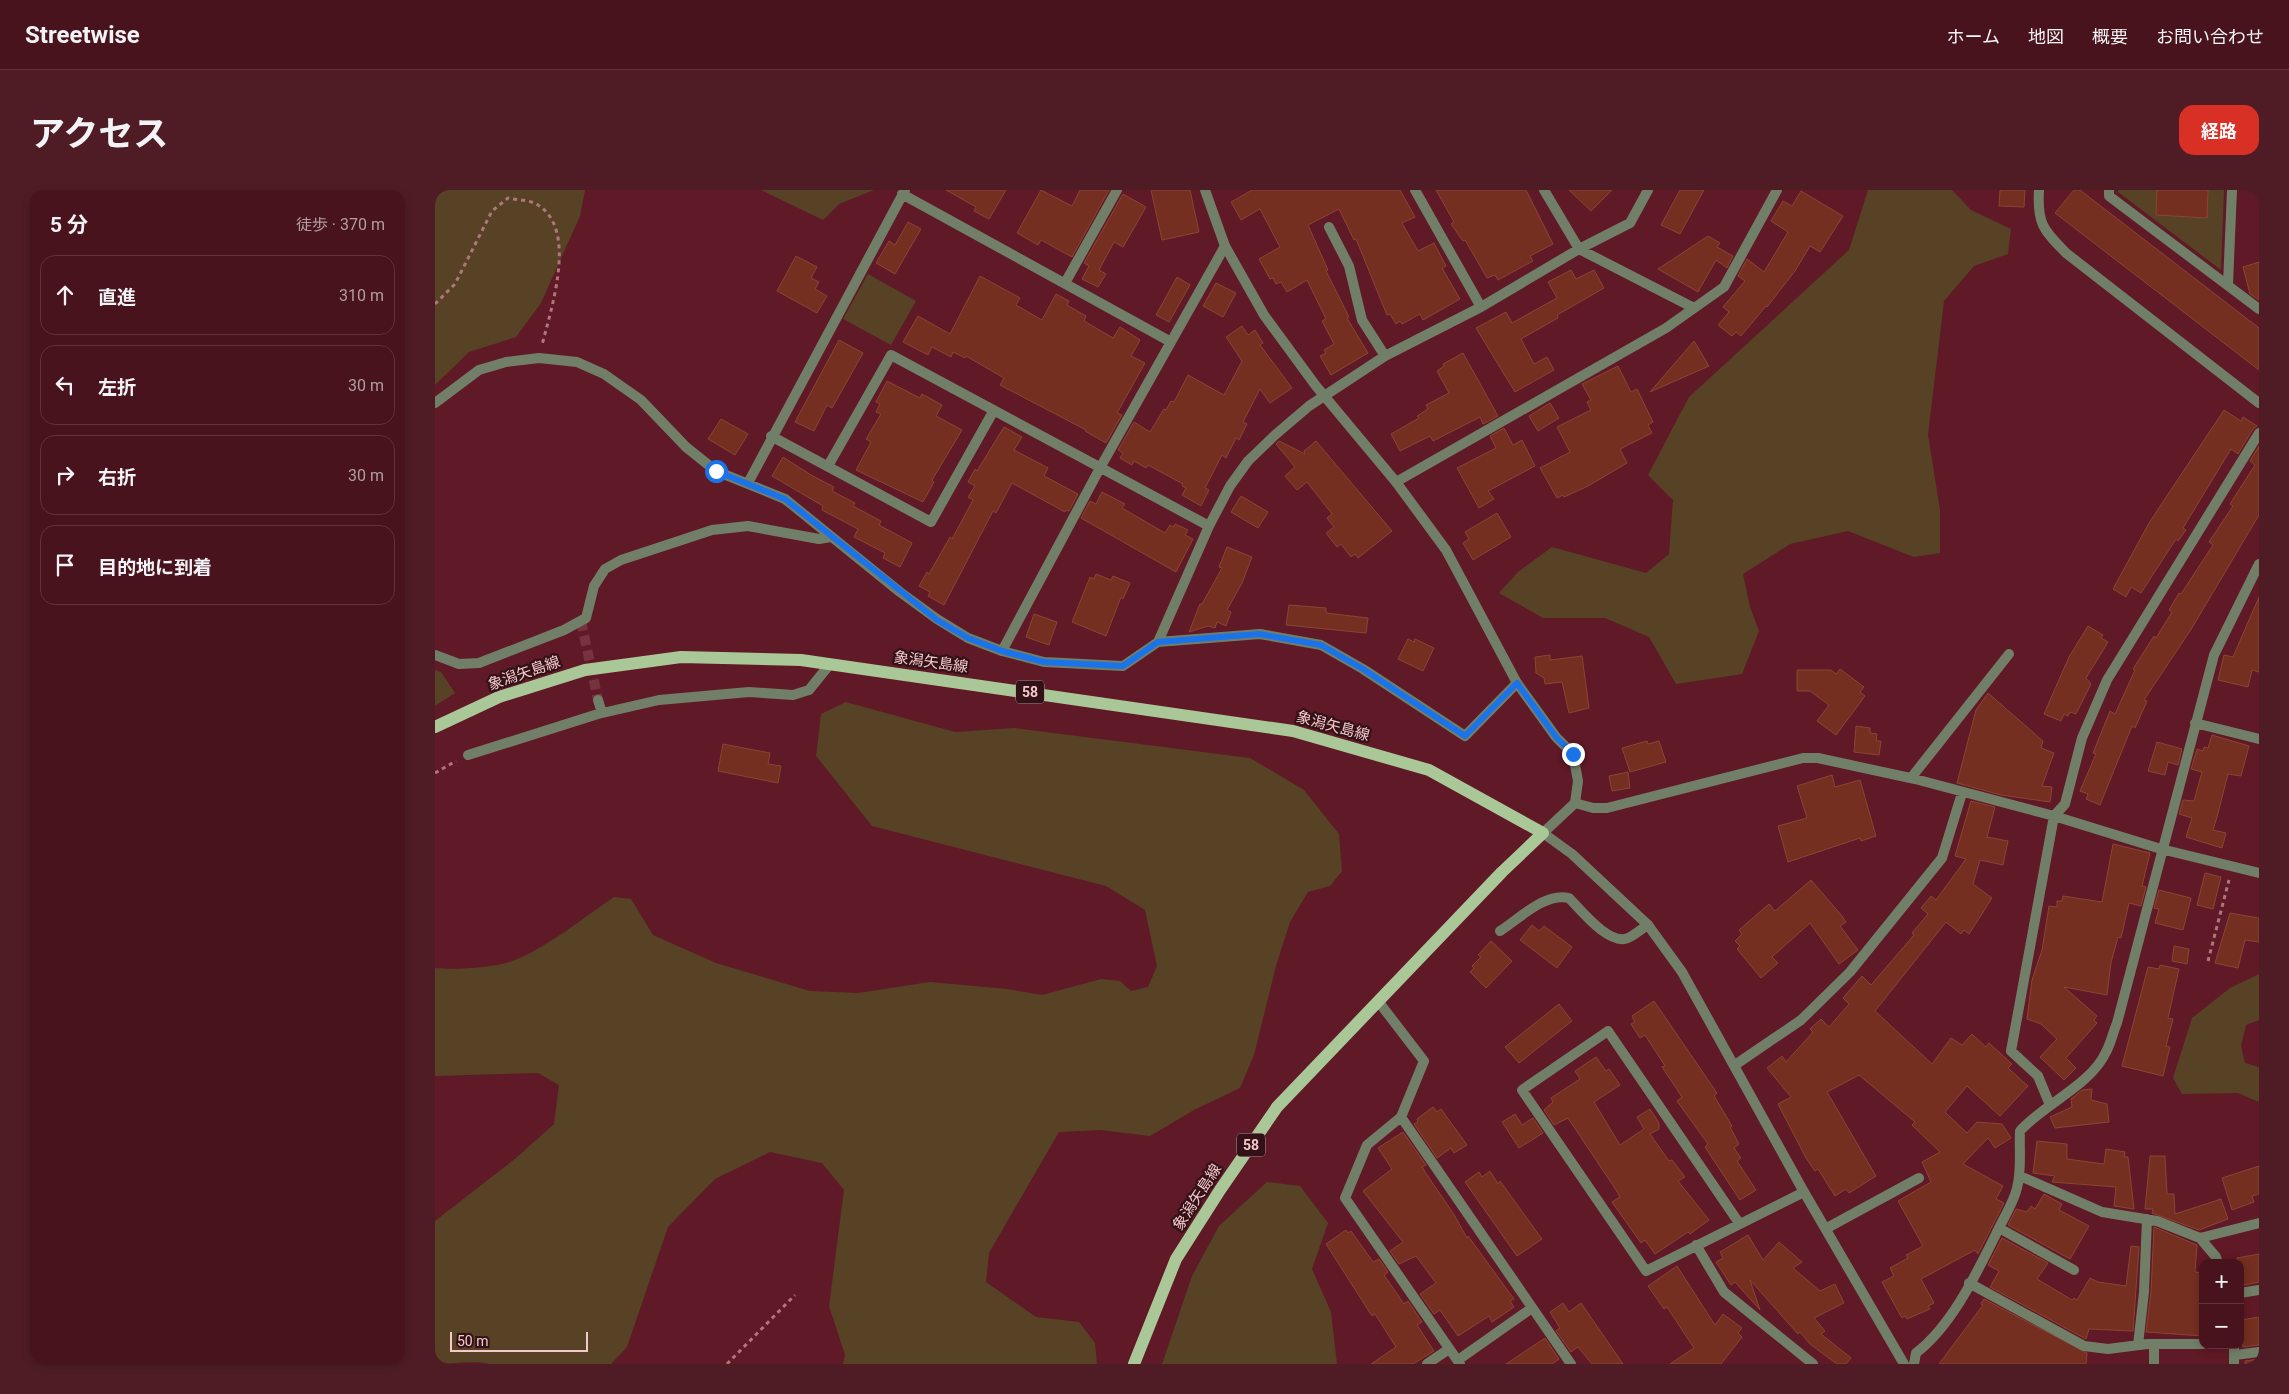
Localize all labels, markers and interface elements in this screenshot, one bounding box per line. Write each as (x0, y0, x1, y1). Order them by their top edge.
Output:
text: Streetwise (25, 21, 140, 49)
text: ホーム (1947, 26, 2000, 47)
text: 地図 (2028, 26, 2064, 47)
text: 概要 (2092, 26, 2128, 47)
text: お問い合わせ (2156, 26, 2264, 47)
button: 経路 (2179, 105, 2259, 155)
text: アクセス (30, 114, 168, 155)
text: 5 分 (50, 213, 88, 237)
text: 徒歩 · 370 m (296, 215, 385, 234)
icon: ahead (51, 281, 79, 309)
text: 直進 (98, 286, 136, 309)
text: 310 m (339, 286, 384, 305)
icon: left (51, 371, 79, 399)
text: 左折 (98, 376, 136, 399)
text: 30 m (348, 376, 384, 395)
route start (705, 460, 728, 483)
icon: right (51, 461, 79, 489)
text: 右折 (98, 466, 136, 489)
text: 30 m (348, 466, 384, 485)
icon: arrive (51, 551, 79, 579)
text: 目的地に到着 (98, 556, 212, 579)
street label: 象潟矢島線 (893, 648, 969, 676)
street label: 象潟矢島線 (486, 652, 562, 694)
road number: 58 (1016, 681, 1044, 704)
street label: 象潟矢島線 (1294, 708, 1372, 744)
route end (1562, 743, 1585, 766)
road number: 58 (1237, 1134, 1265, 1156)
street label: 象潟矢島線 (1169, 1161, 1225, 1233)
map controls (2199, 1259, 2244, 1349)
button: + (2199, 1259, 2244, 1304)
button: − (2199, 1304, 2244, 1349)
scale bar (450, 1329, 587, 1352)
text: 50 m (457, 1333, 489, 1349)

